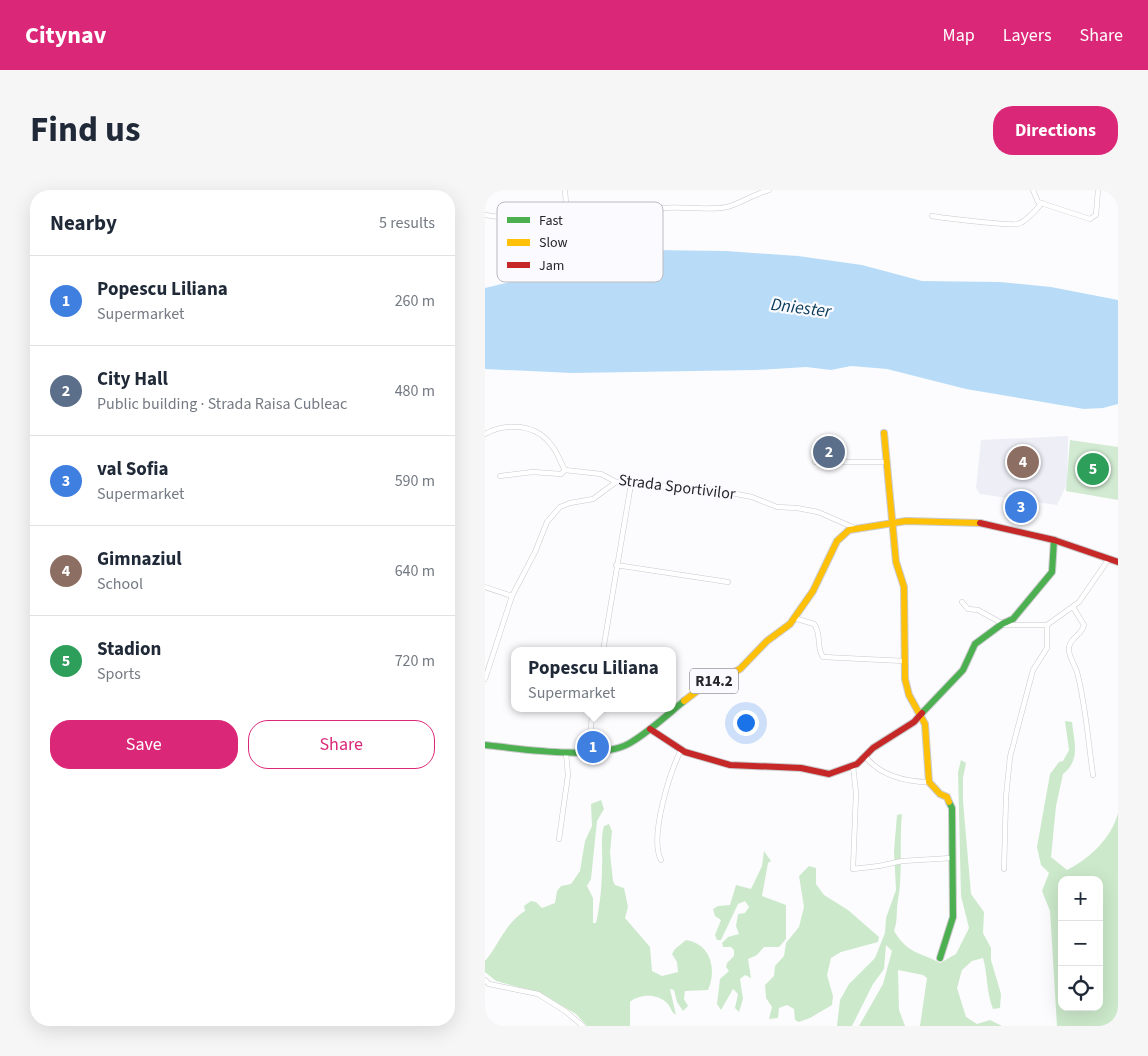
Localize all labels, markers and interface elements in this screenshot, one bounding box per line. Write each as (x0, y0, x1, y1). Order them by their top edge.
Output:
text: Citynav (25, 18, 106, 53)
text: Map (943, 23, 975, 48)
text: Layers (1003, 23, 1052, 48)
text: Share (1080, 23, 1123, 48)
text: Find us (30, 105, 140, 155)
button: Directions (993, 106, 1118, 155)
legend (497, 202, 663, 282)
text: Nearby (50, 208, 117, 238)
text: Fast (539, 211, 563, 231)
text: 5 results (379, 212, 435, 234)
text: Slow (539, 233, 568, 253)
text: Jam (539, 256, 564, 276)
text: Popescu Liliana (97, 276, 228, 303)
text: 1 (62, 290, 70, 312)
text: 260 m (395, 290, 435, 312)
water label: Dniester (769, 292, 833, 324)
text: Supermarket (97, 303, 184, 325)
text: City Hall (97, 366, 168, 393)
text: 2 (62, 380, 70, 402)
text: 480 m (395, 380, 435, 402)
text: Public building · Strada Raisa Cubleac (97, 393, 347, 415)
pin: 2 (813, 433, 845, 471)
pin: 4 (1007, 443, 1039, 481)
pin: 5 (1077, 450, 1109, 488)
text: val Sofia (97, 456, 169, 483)
street label: Strada Sportivilor (617, 469, 737, 505)
text: 3 (62, 470, 70, 492)
text: 590 m (395, 470, 435, 492)
text: Supermarket (97, 483, 184, 505)
pin: 3 (1005, 488, 1037, 526)
text: Gimnaziul (97, 546, 182, 573)
text: 4 (62, 560, 70, 582)
text: 640 m (395, 560, 435, 582)
text: School (97, 573, 143, 595)
text: Stadion (97, 636, 161, 663)
popup (511, 647, 676, 712)
text: 5 (62, 650, 70, 672)
text: 720 m (395, 650, 435, 672)
text: Popescu Liliana (528, 655, 659, 682)
text: Sports (97, 663, 141, 685)
road number: R14.2 (690, 668, 738, 694)
text: Supermarket (528, 682, 615, 704)
your location (733, 710, 759, 736)
button: Save (50, 720, 238, 769)
button: Share (248, 720, 435, 769)
pin: 1 (577, 728, 609, 766)
map controls (1058, 876, 1103, 1011)
button: + (1058, 876, 1103, 921)
button: − (1058, 921, 1103, 966)
button: locate (1058, 966, 1103, 1011)

